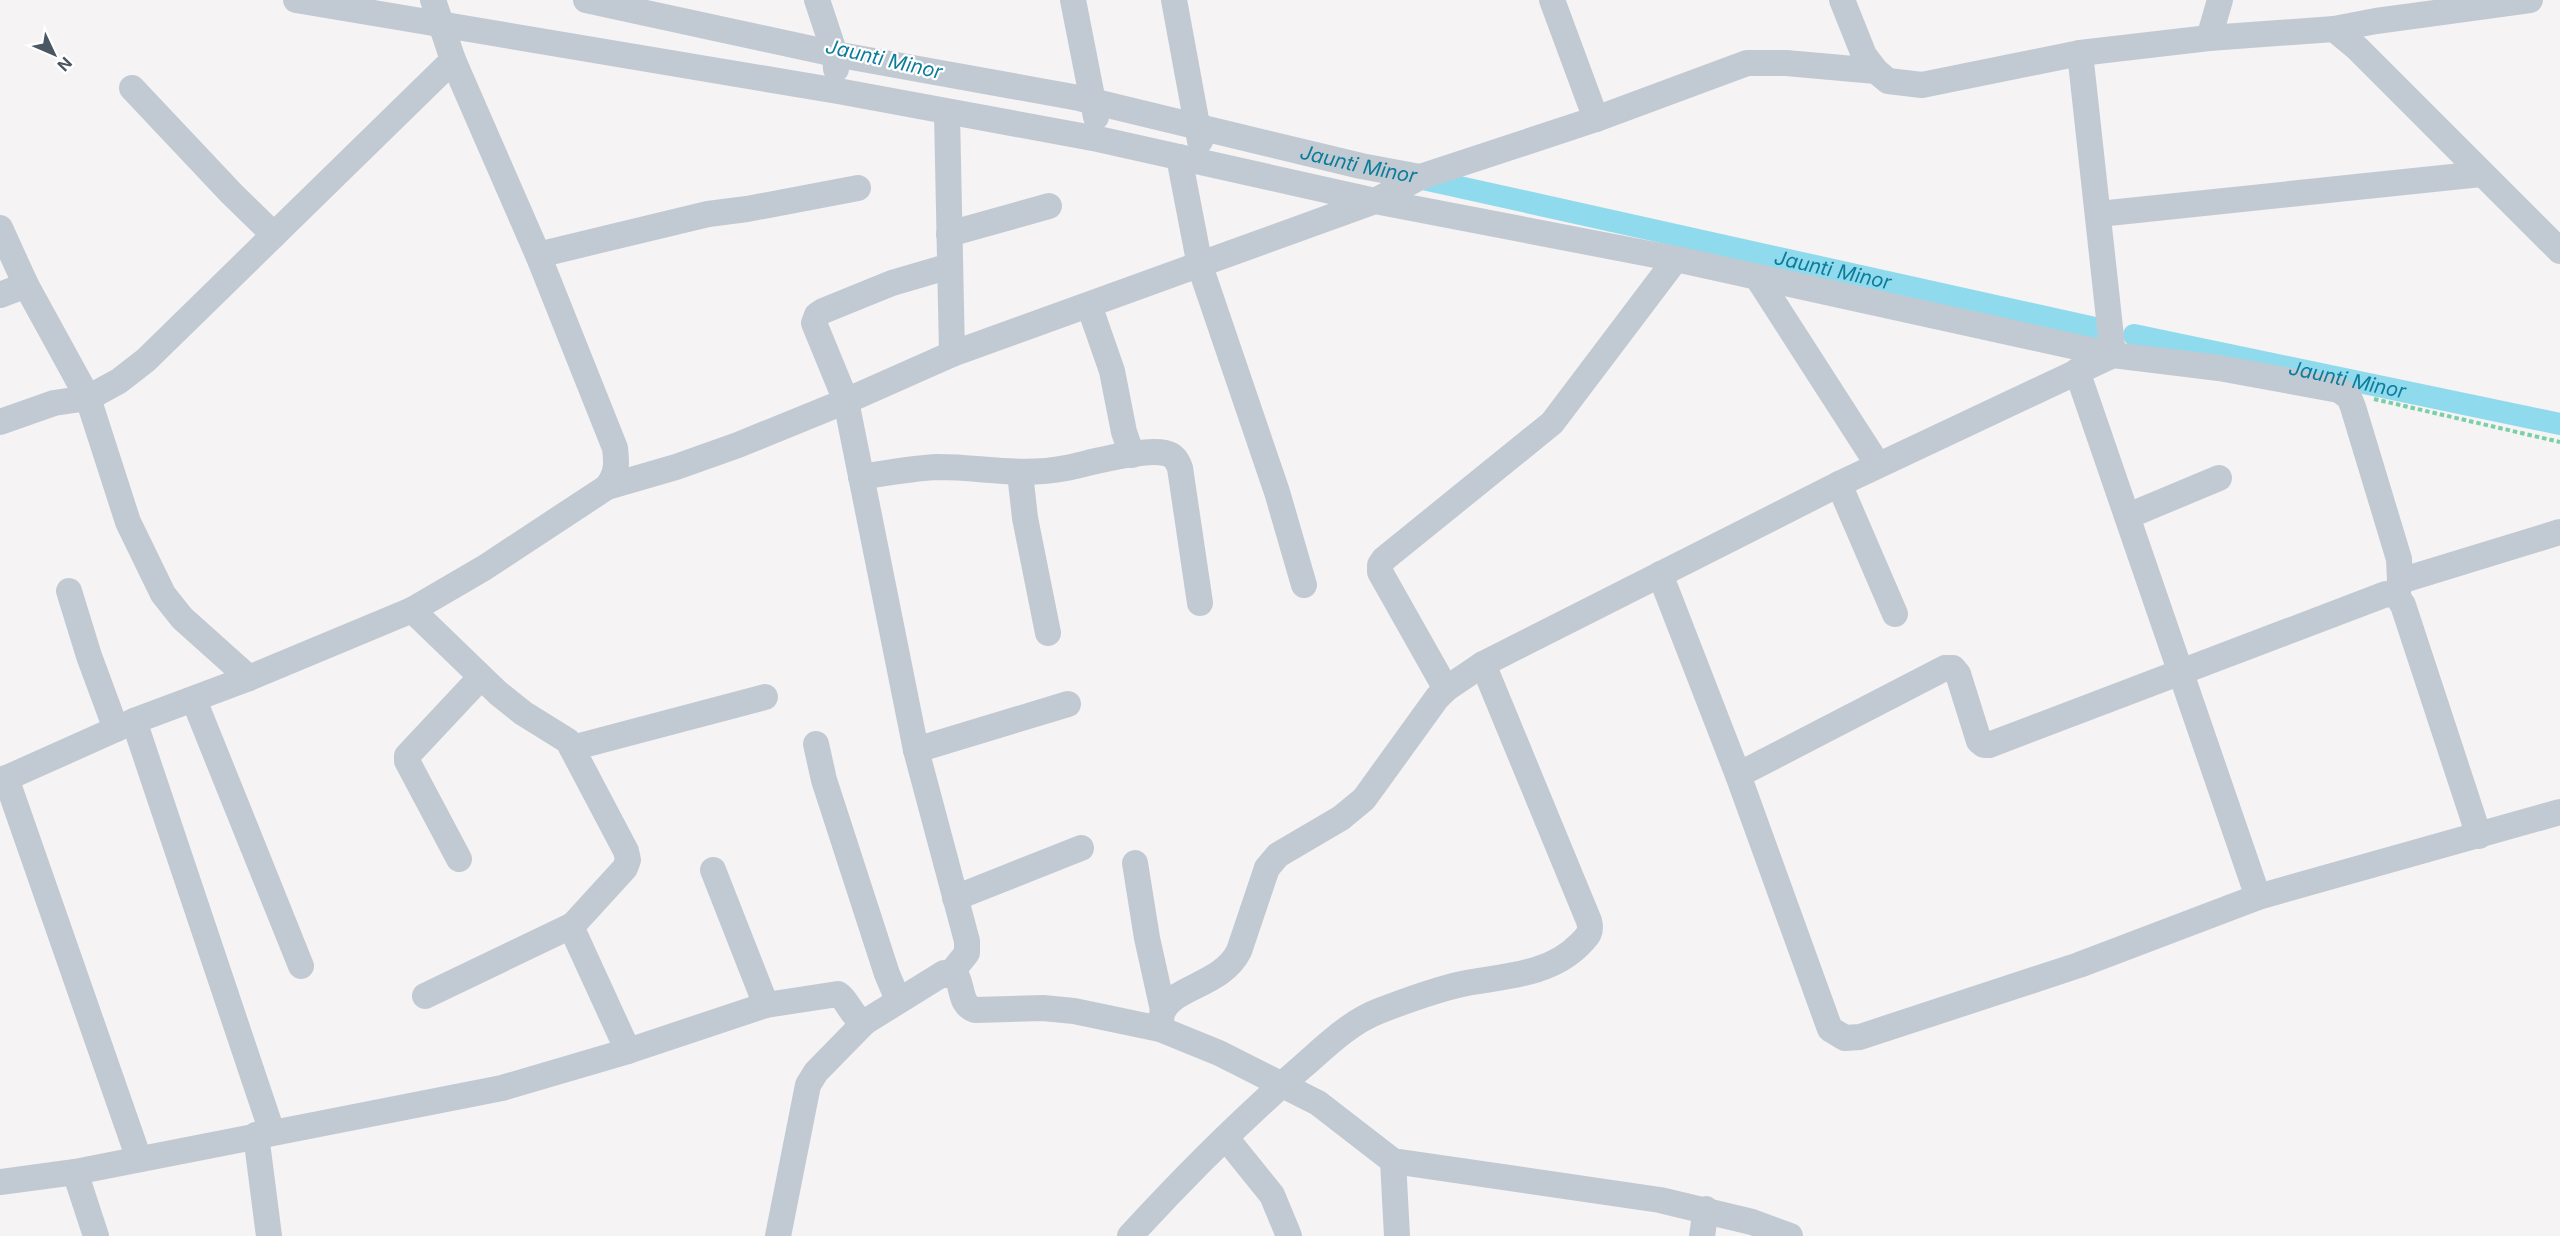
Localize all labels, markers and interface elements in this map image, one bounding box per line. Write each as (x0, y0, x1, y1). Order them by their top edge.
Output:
north arrow (24, 24, 84, 84)
water label: Jaunti Minor (823, 34, 945, 84)
text: N (53, 53, 76, 76)
water label: Jaunti Minor (1298, 140, 1419, 188)
water label: Jaunti Minor (1772, 245, 1894, 295)
water label: Jaunti Minor (2287, 356, 2408, 404)

